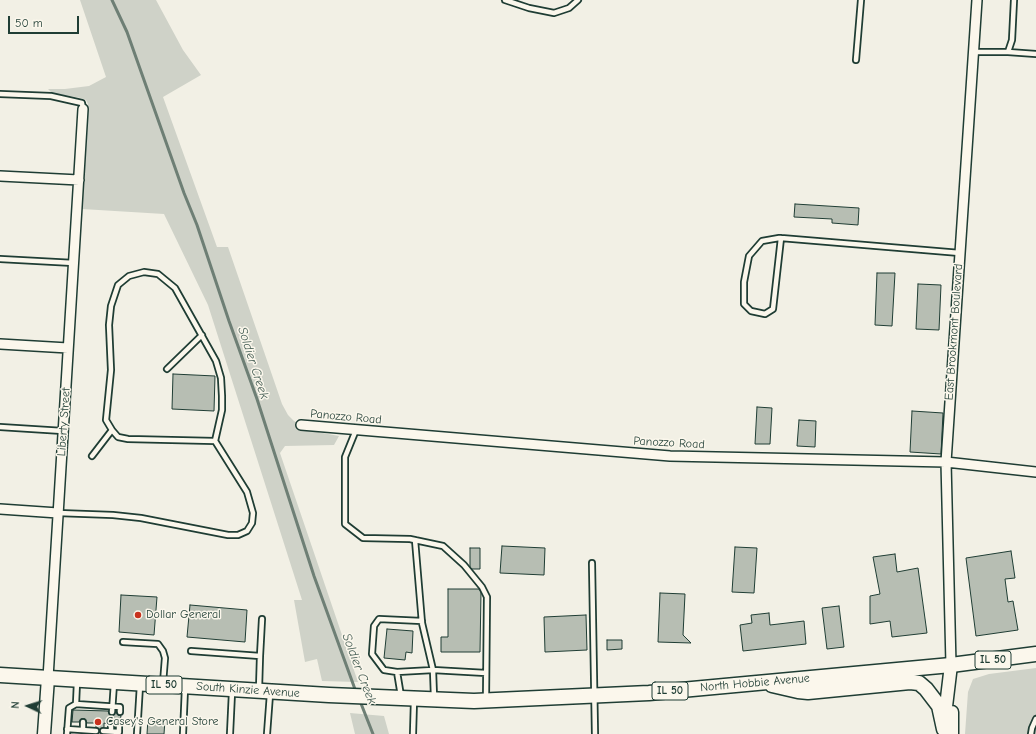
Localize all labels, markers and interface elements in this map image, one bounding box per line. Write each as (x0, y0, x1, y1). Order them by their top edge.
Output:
scale bar (10, 8, 81, 34)
text: 50 m (15, 16, 43, 30)
street label: East Brookmont Boulevard (942, 263, 966, 401)
water label: Soldier Creek (234, 325, 272, 401)
street label: Liberty Street (54, 387, 74, 457)
street label: Panozzo Road (310, 407, 382, 427)
street label: Panozzo Road (633, 434, 705, 452)
place label: Dollar General (146, 608, 221, 622)
marker: Dollar General (133, 610, 143, 620)
water label: Soldier Creek (338, 631, 380, 707)
road number: IL 50 (975, 651, 1011, 669)
street label: North Hobbie Avenue (700, 671, 810, 695)
road number: IL 50 (146, 676, 182, 694)
street label: South Kinzie Avenue (196, 679, 300, 701)
road number: IL 50 (652, 682, 688, 700)
north arrow (8, 686, 48, 726)
text: N (9, 701, 22, 709)
place label: Casey's General Store (106, 715, 218, 729)
marker: Casey's General Store (93, 717, 103, 727)

